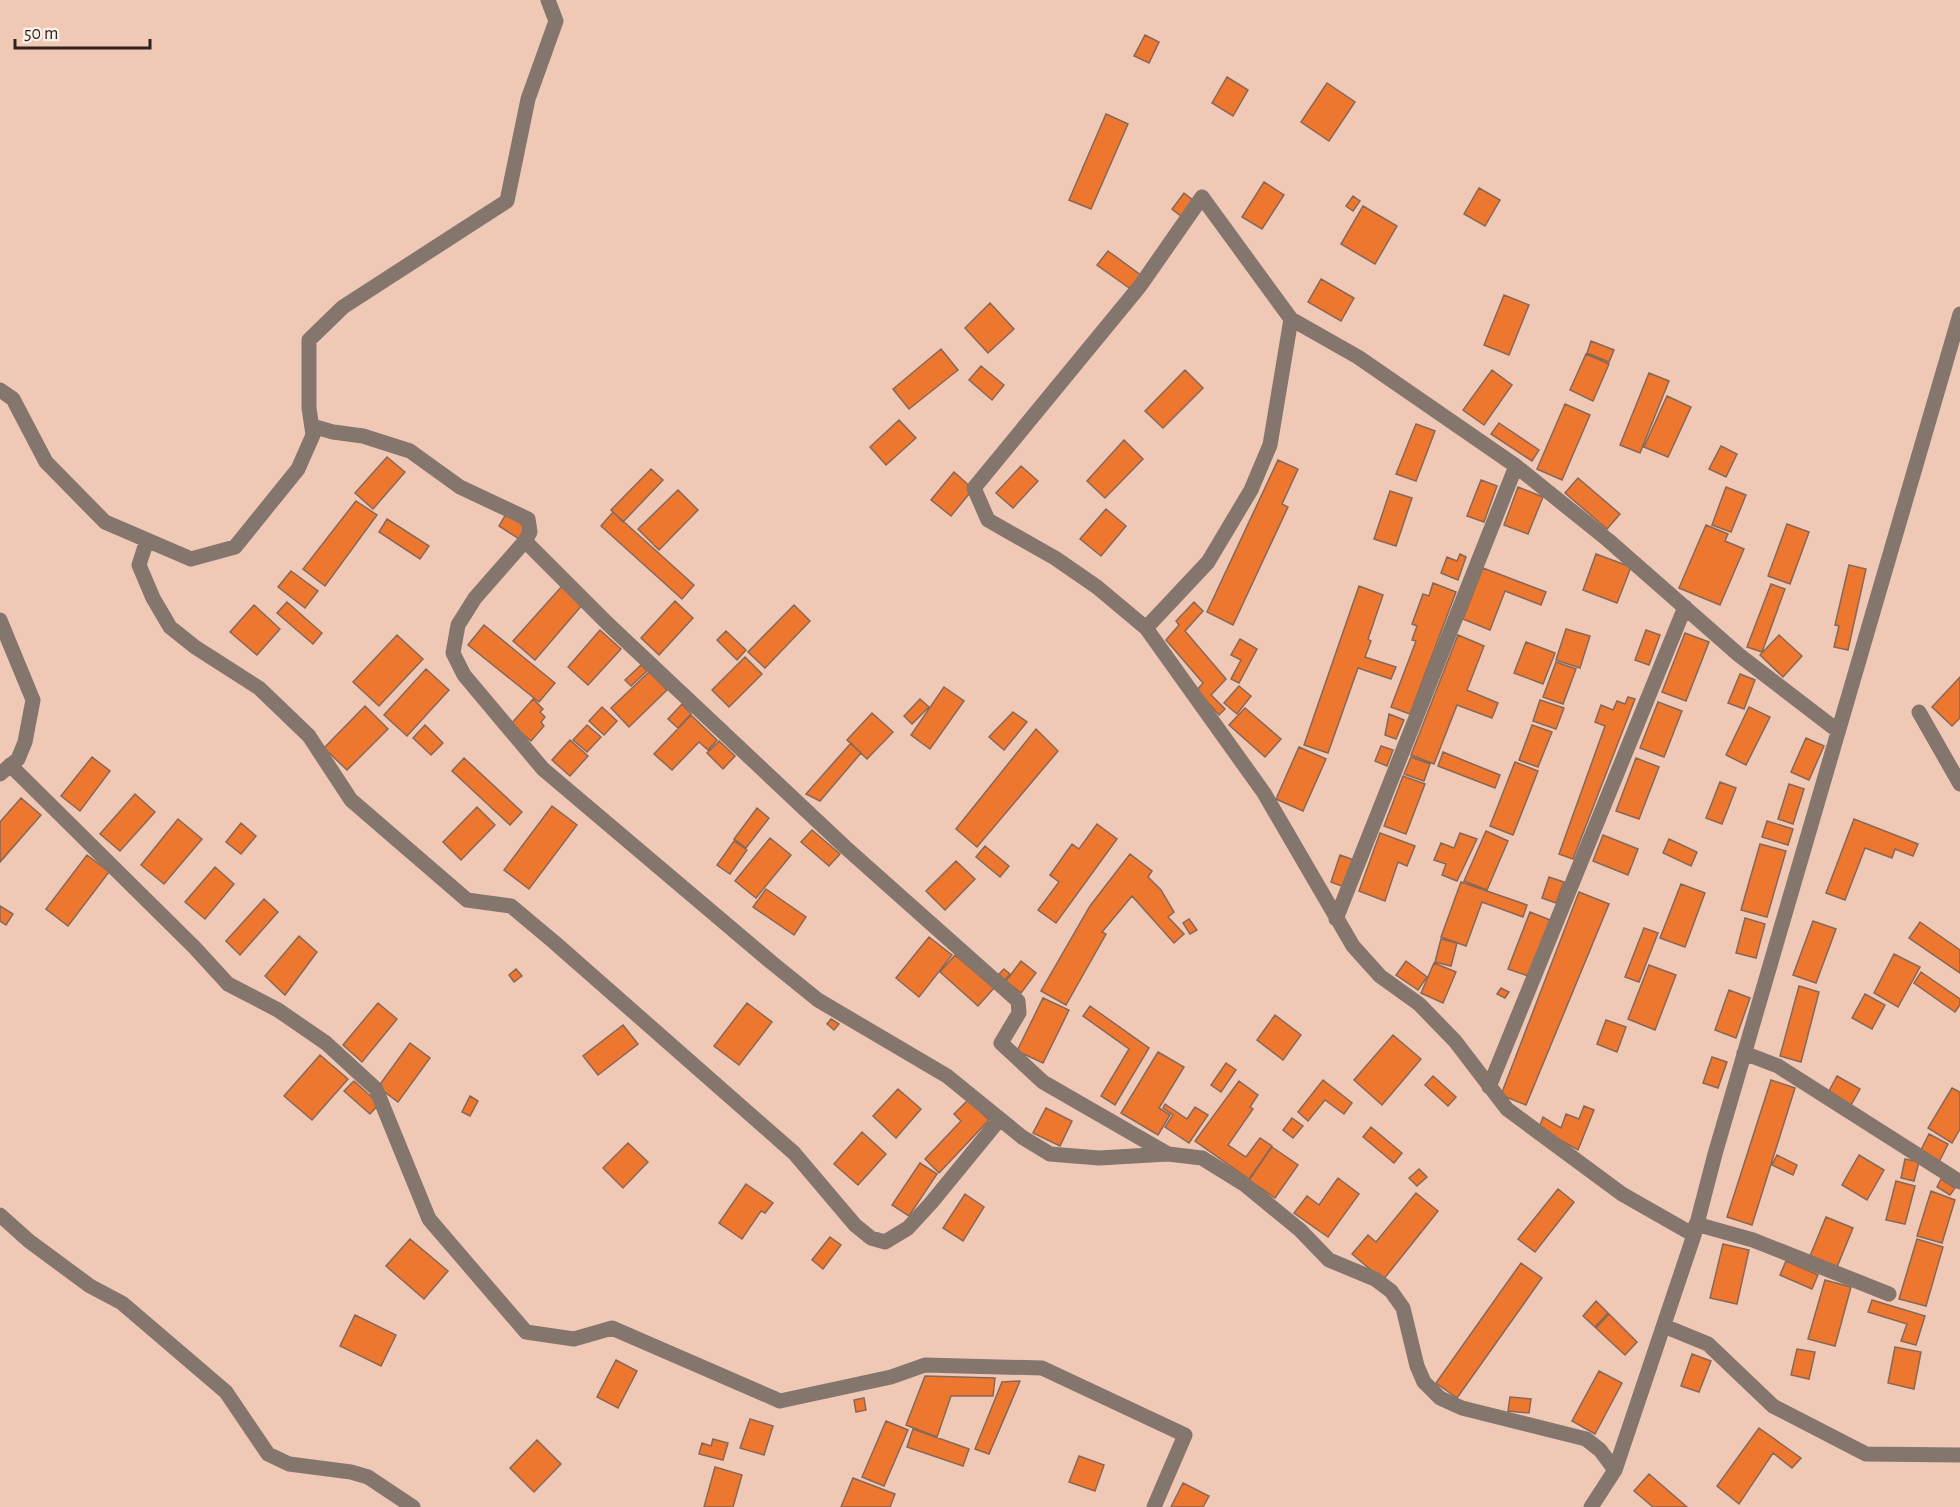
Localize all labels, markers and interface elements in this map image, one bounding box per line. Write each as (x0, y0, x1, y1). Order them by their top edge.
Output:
scale bar (15, 12, 150, 50)
text: 50 m (24, 25, 58, 43)

